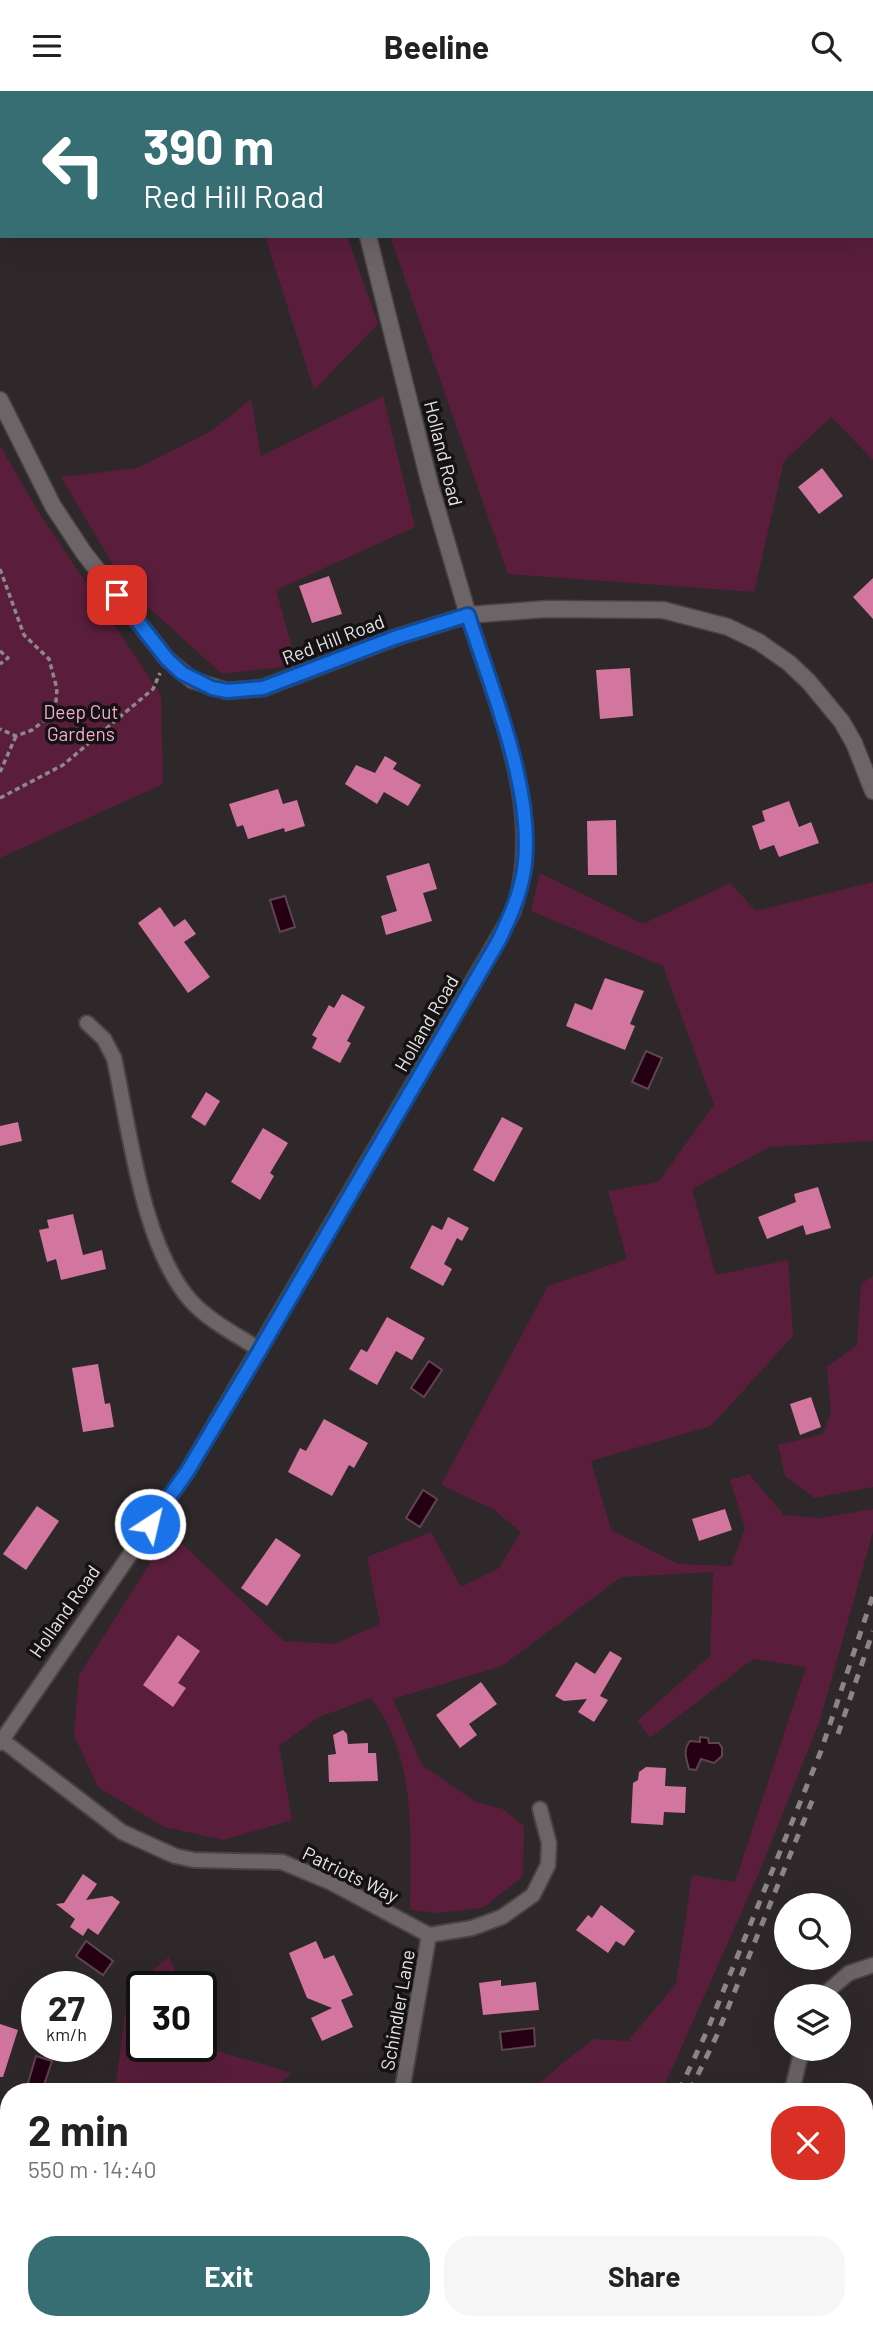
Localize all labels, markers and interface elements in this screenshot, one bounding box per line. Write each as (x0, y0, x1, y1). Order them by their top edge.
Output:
icon: menu (28, 27, 66, 65)
text: Beeline (384, 27, 489, 65)
icon: search (807, 27, 845, 65)
text: 390 m (143, 116, 274, 175)
icon: left (28, 119, 119, 210)
text: Red Hill Road (143, 176, 324, 214)
street label: Holland Road (420, 398, 468, 508)
pin (87, 565, 147, 625)
icon: arrive (98, 576, 136, 614)
street label: Red Hill Road (279, 609, 387, 669)
park label: Deep Cut Gardens (44, 700, 118, 745)
street label: Holland Road (389, 971, 463, 1075)
position arrow (113, 1487, 187, 1561)
street label: Holland Road (24, 1560, 104, 1662)
street label: Patriots Way (299, 1841, 403, 1907)
map controls (774, 1893, 851, 2061)
button: search (774, 1893, 851, 1970)
street label: Schindler Lane (375, 1948, 419, 2072)
speed limit sign: 30 (126, 1971, 217, 2062)
button: layers (774, 1984, 851, 2061)
text: 27 (48, 1986, 85, 2028)
text: km/h (46, 2023, 87, 2045)
text: 2 min (28, 2104, 129, 2154)
button: close (771, 2106, 845, 2180)
text: 550 m · 14:40 (28, 2155, 156, 2183)
button: Exit (28, 2236, 430, 2316)
button: Share (444, 2236, 845, 2316)

